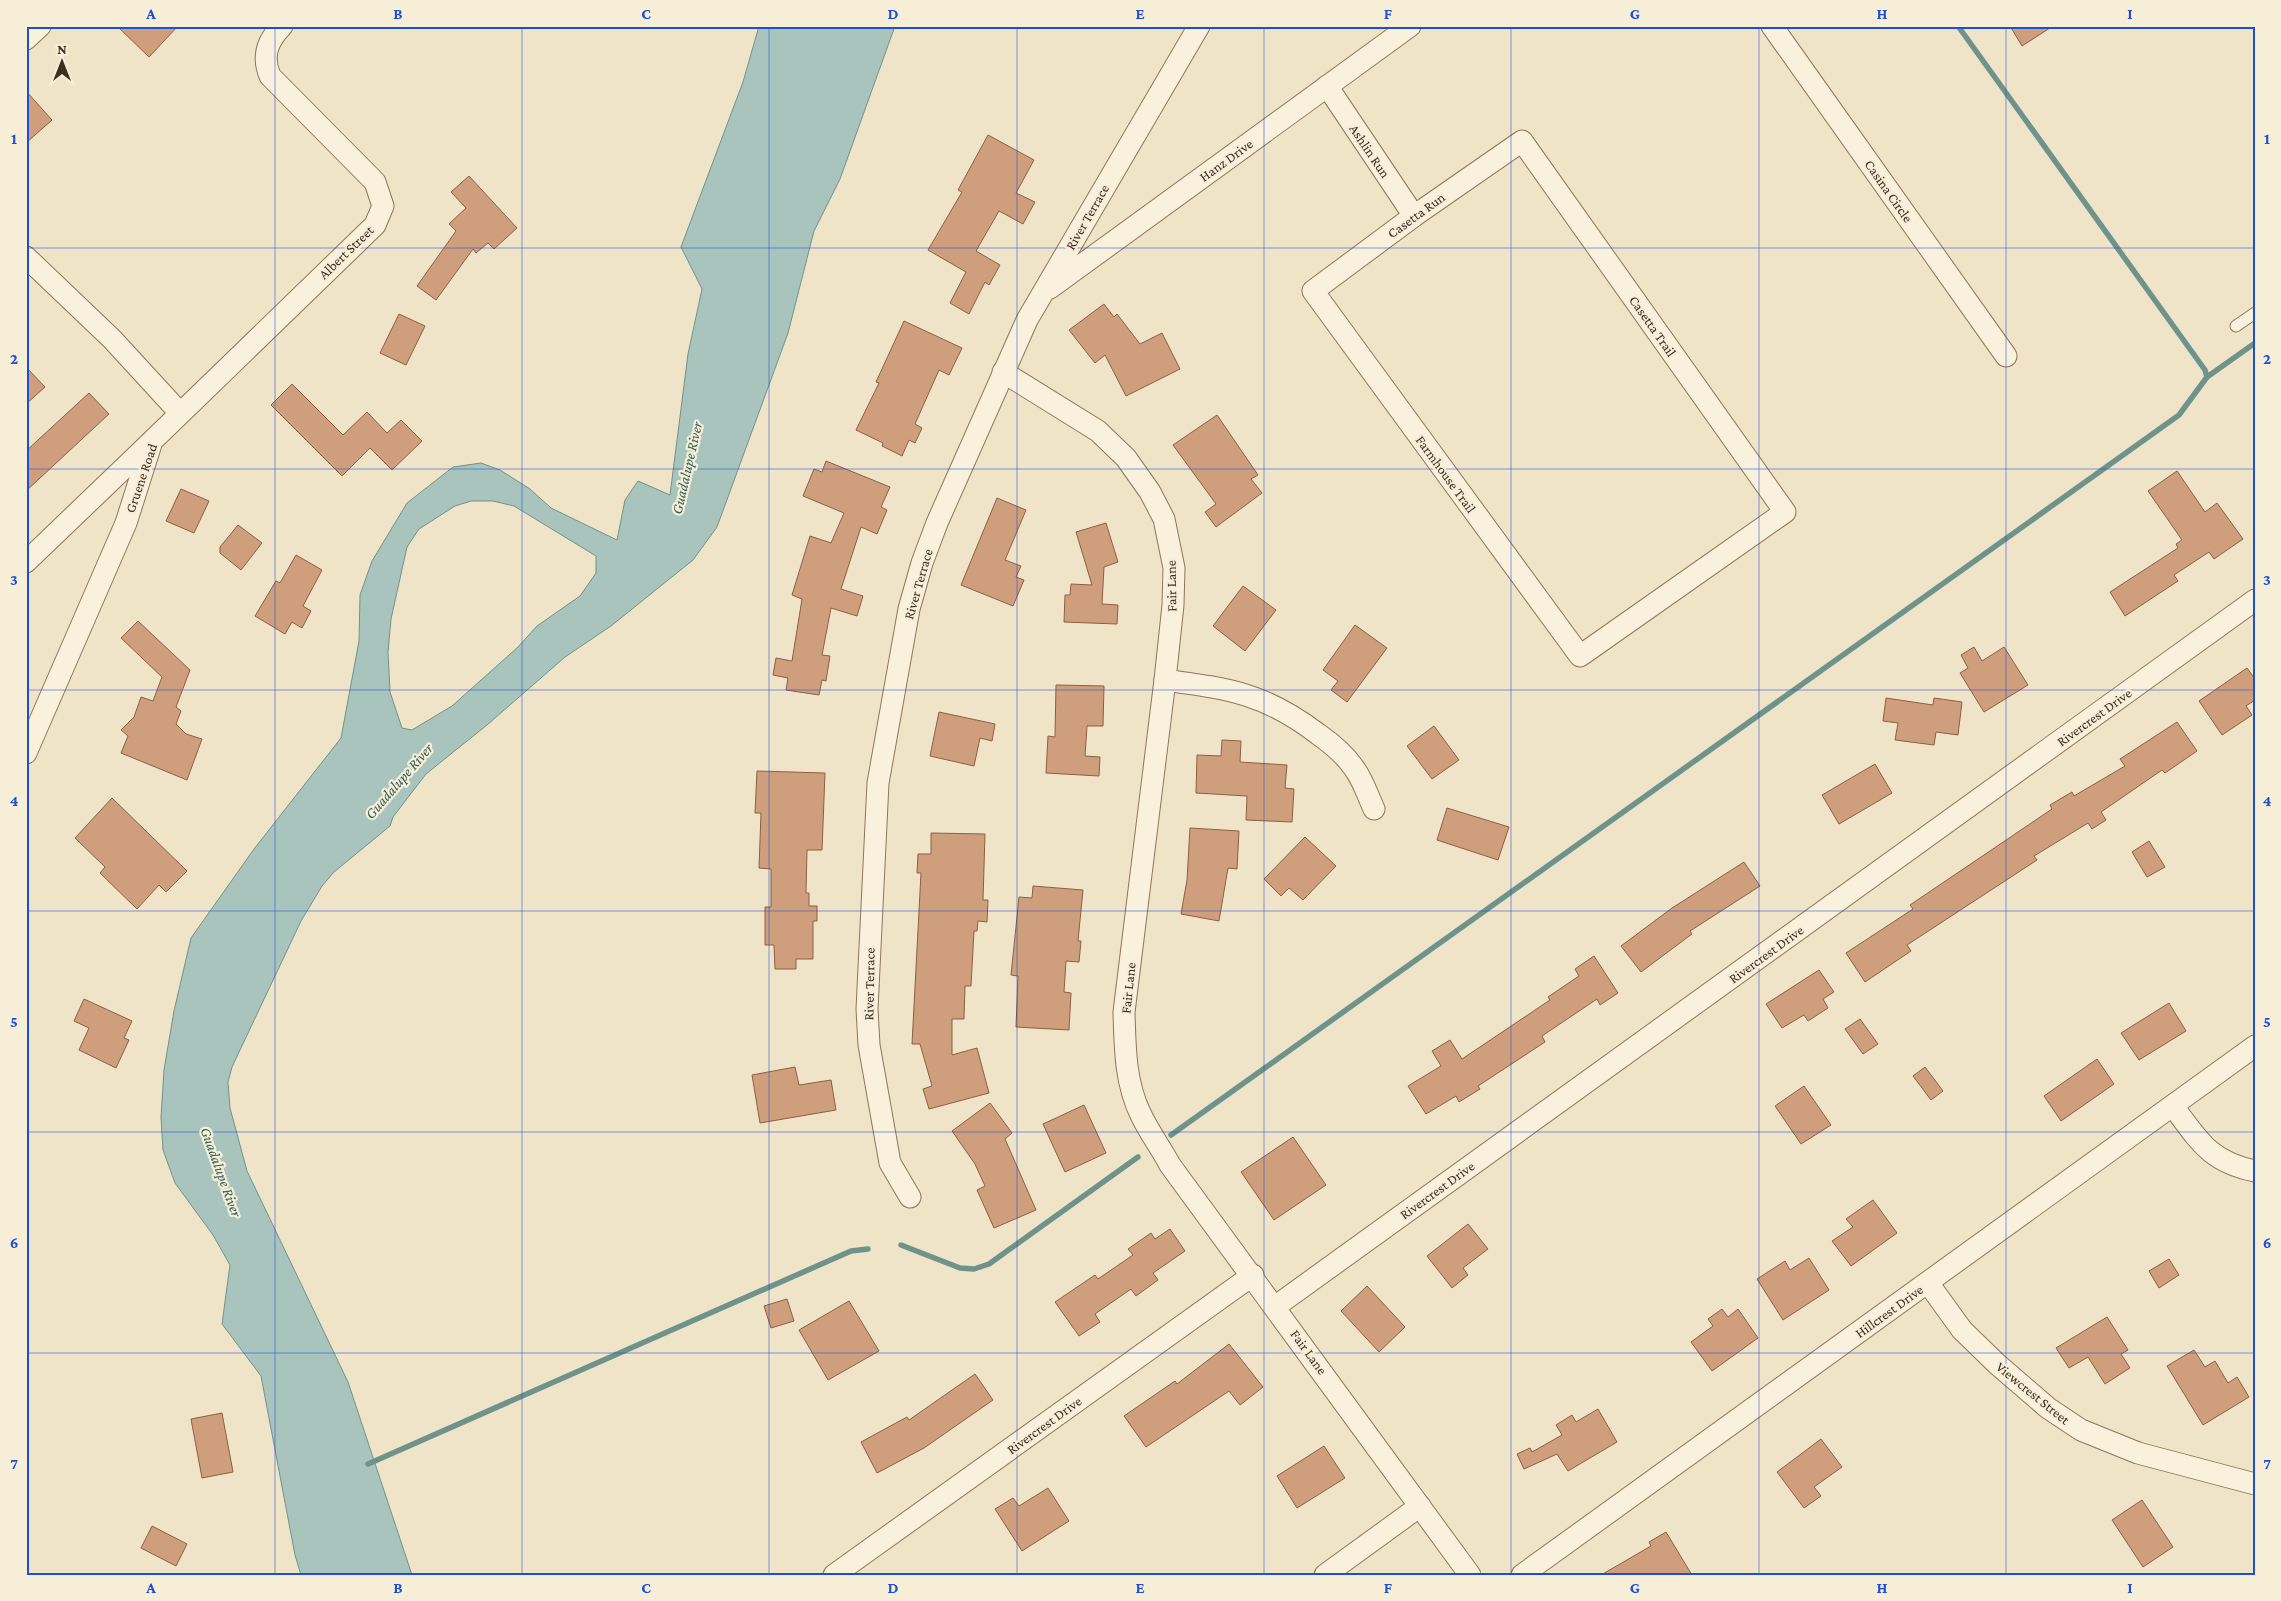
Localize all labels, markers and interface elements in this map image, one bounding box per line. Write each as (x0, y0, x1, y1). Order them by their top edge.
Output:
text: A (145, 5, 156, 22)
text: B (393, 5, 403, 22)
text: C (641, 5, 651, 22)
text: D (887, 5, 899, 22)
text: E (1135, 5, 1145, 22)
text: F (1384, 5, 1393, 22)
text: G (1630, 5, 1640, 22)
text: H (1877, 5, 1888, 22)
text: I (2127, 5, 2133, 22)
north arrow (38, 38, 88, 88)
text: N (57, 41, 67, 57)
street label: Ashlin Run (1346, 121, 1394, 181)
text: 1 (11, 130, 17, 147)
text: 1 (2264, 130, 2270, 147)
street label: Hanz Drive (1196, 135, 1256, 185)
street label: Casina Circle (1862, 157, 1916, 225)
street label: River Terrace (1062, 181, 1112, 253)
street label: Casetta Run (1384, 189, 1448, 241)
street label: Albert Street (315, 222, 377, 282)
street label: Casetta Trail (1626, 292, 1680, 360)
text: 2 (10, 350, 18, 367)
text: 2 (2263, 350, 2271, 367)
water label: Guadalupe River (669, 419, 707, 516)
street label: Farmhouse Trail (1413, 432, 1480, 516)
street label: Gruene Road (122, 441, 161, 515)
street label: River Terrace (900, 547, 936, 621)
street label: Fair Lane (1163, 560, 1179, 612)
text: 3 (10, 571, 18, 588)
text: 3 (2263, 571, 2271, 588)
street label: Rivercrest Drive (2054, 685, 2134, 749)
water label: Guadalupe River (362, 740, 437, 823)
text: 4 (10, 792, 19, 809)
text: 4 (2263, 792, 2272, 809)
street label: Rivercrest Drive (1726, 922, 1806, 986)
street label: River Terrace (860, 947, 878, 1021)
street label: Fair Lane (1117, 962, 1139, 1014)
text: 5 (10, 1013, 18, 1030)
text: 5 (2263, 1013, 2271, 1030)
water label: Guadalupe River (196, 1125, 245, 1220)
street label: Rivercrest Drive (1397, 1158, 1477, 1222)
text: 6 (10, 1234, 18, 1251)
text: 6 (2263, 1234, 2271, 1251)
street label: Hillcrest Drive (1852, 1281, 1926, 1341)
street label: Fair Lane (1287, 1326, 1331, 1378)
street label: Viewcrest Street (1993, 1358, 2073, 1428)
street label: Rivercrest Drive (1004, 1393, 1084, 1457)
text: 7 (10, 1455, 18, 1472)
text: 7 (2263, 1455, 2271, 1472)
text: A (145, 1579, 156, 1596)
text: B (393, 1579, 403, 1596)
text: C (641, 1579, 651, 1596)
text: D (887, 1579, 899, 1596)
text: E (1135, 1579, 1145, 1596)
text: F (1384, 1579, 1393, 1596)
text: G (1630, 1579, 1640, 1596)
text: H (1877, 1579, 1888, 1596)
text: I (2127, 1579, 2133, 1596)

